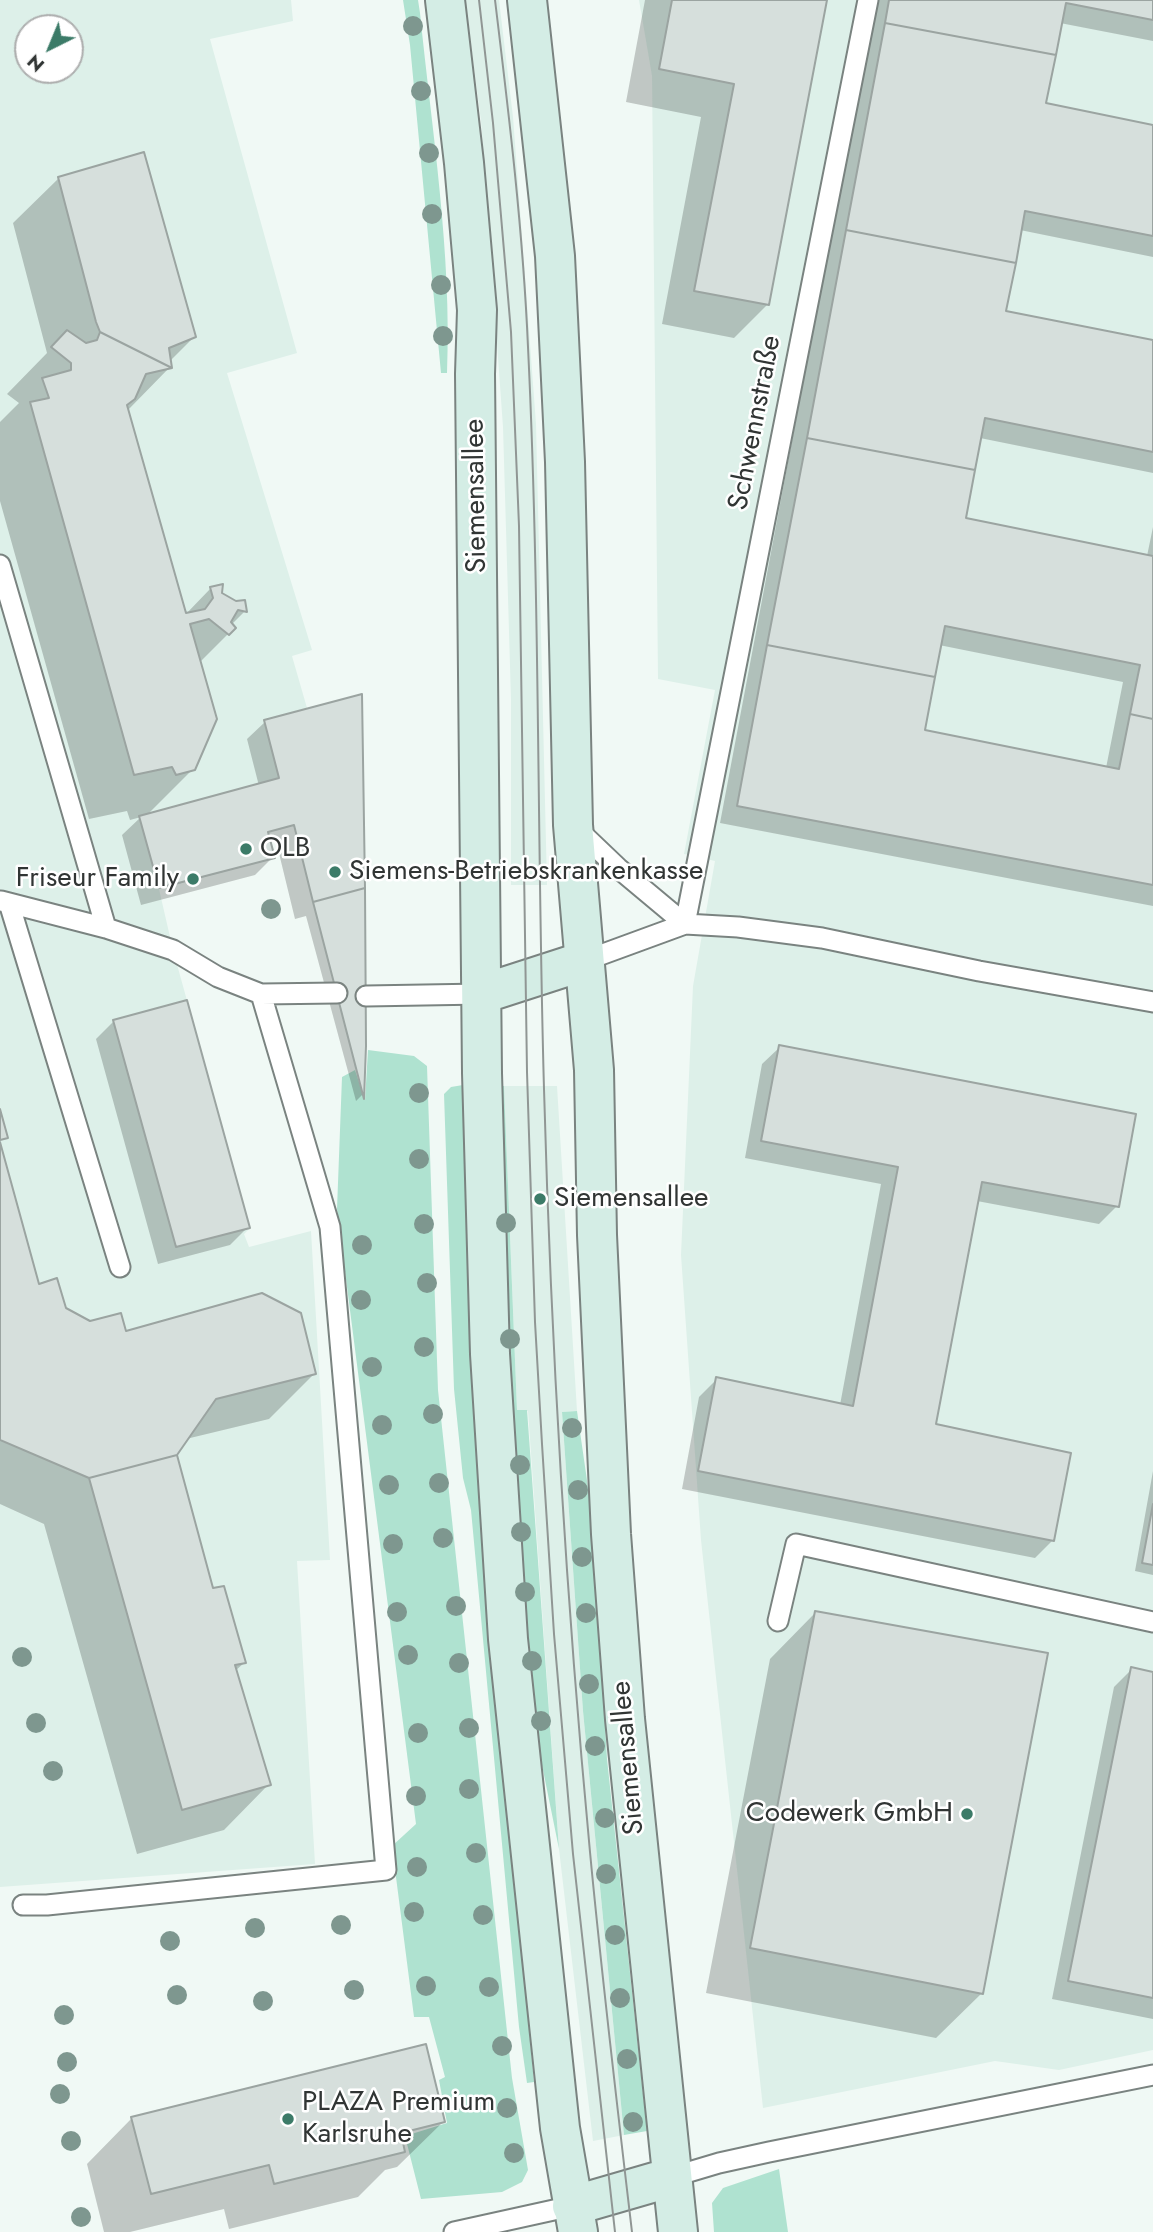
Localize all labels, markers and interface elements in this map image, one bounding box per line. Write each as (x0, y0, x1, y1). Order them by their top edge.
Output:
north arrow (14, 14, 84, 84)
text: N (21, 48, 50, 78)
street label: Schwennstraße (723, 333, 789, 513)
street label: Siemensallee (459, 418, 495, 574)
place label: OLB (260, 832, 310, 866)
marker: OLB (238, 841, 254, 857)
place label: Siemens-Betriebskrankenkasse (349, 855, 703, 889)
place label: Friseur Family (16, 862, 179, 896)
marker: Siemens-Betriebskrankenkasse (327, 864, 343, 880)
marker: Friseur Family (185, 871, 201, 887)
place label: Siemensallee (554, 1182, 708, 1216)
marker: Siemensallee (532, 1191, 548, 1207)
street label: Siemensallee (606, 1680, 652, 1836)
place label: Codewerk GmbH (746, 1797, 953, 1831)
marker: Codewerk GmbH (959, 1806, 975, 1822)
place label: PLAZA Premium Karlsruhe (302, 2086, 495, 2152)
marker: PLAZA Premium Karlsruhe (280, 2111, 296, 2127)

